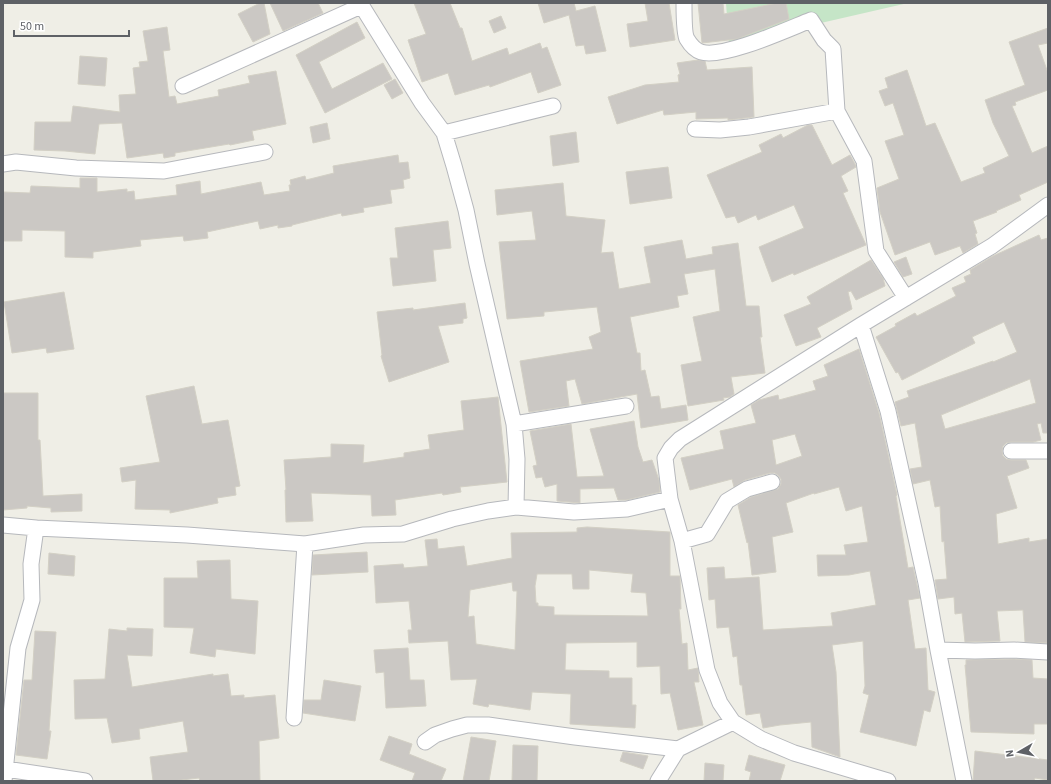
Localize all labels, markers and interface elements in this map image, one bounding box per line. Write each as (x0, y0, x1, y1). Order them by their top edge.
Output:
scale bar (14, 12, 129, 38)
text: 50 m (20, 18, 44, 35)
north arrow (999, 732, 1039, 772)
text: N (1002, 749, 1018, 758)

